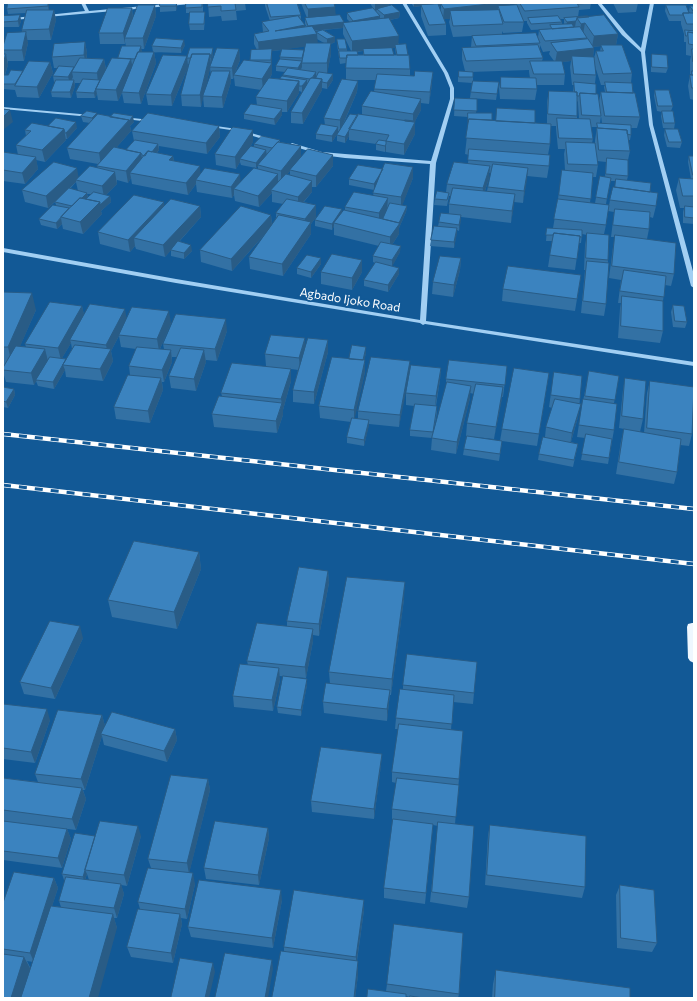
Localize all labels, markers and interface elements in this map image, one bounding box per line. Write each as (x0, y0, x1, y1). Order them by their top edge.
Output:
street label: Agbado Ijoko Road (299, 285, 401, 315)

